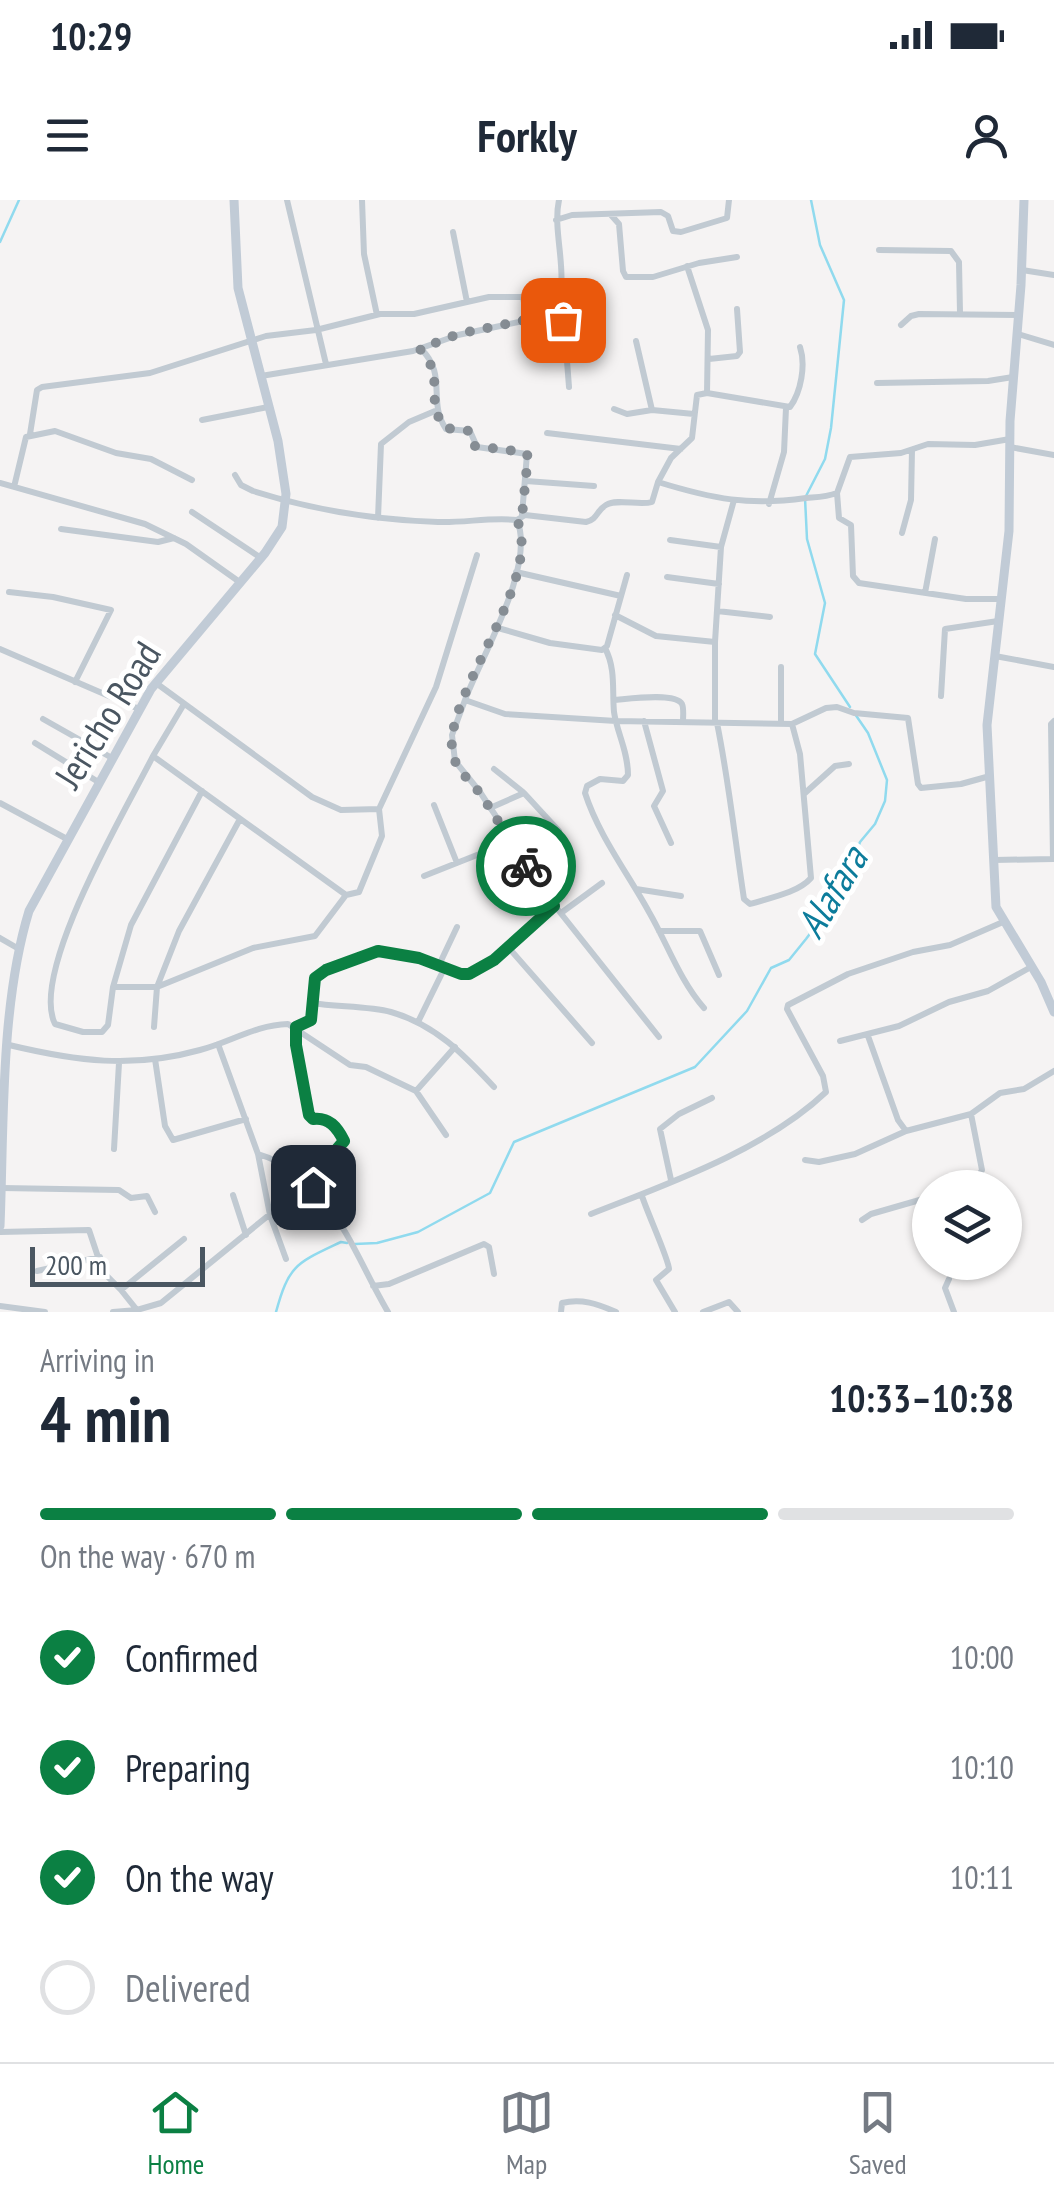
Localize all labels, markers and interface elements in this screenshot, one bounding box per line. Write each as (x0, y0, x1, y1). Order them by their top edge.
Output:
text: 10:29 (50, 11, 132, 60)
text: Forkly (477, 106, 577, 164)
icon: menu (40, 108, 95, 163)
icon: person (959, 108, 1014, 163)
pin (521, 278, 606, 363)
icon: bag (536, 293, 591, 348)
street label: Jericho Road (42, 632, 171, 797)
courier (476, 816, 576, 916)
water label: Alafara (784, 835, 880, 947)
icon: bike (499, 839, 554, 894)
pin (271, 1145, 356, 1230)
icon: home (286, 1160, 341, 1215)
map controls (912, 1170, 1022, 1280)
button: layers (912, 1170, 1022, 1280)
scale bar (30, 1242, 205, 1286)
text: 200 m (45, 1246, 107, 1283)
text: Arriving in (40, 1339, 155, 1381)
text: 10:33–10:38 (829, 1373, 1014, 1422)
text: 4 min (40, 1376, 171, 1460)
text: On the way · 670 m (40, 1535, 255, 1577)
icon: check (40, 1630, 95, 1685)
text: Confirmed (125, 1633, 258, 1682)
text: 10:00 (950, 1636, 1014, 1678)
icon: check (40, 1740, 95, 1795)
text: Preparing (125, 1743, 251, 1792)
text: 10:10 (950, 1746, 1014, 1788)
icon: check (40, 1850, 95, 1905)
text: On the way (125, 1853, 273, 1902)
text: 10:11 (950, 1856, 1014, 1898)
text: Delivered (125, 1963, 251, 2012)
tab: Home (147, 2085, 204, 2182)
tab: Map (499, 2085, 554, 2182)
tab: Saved (849, 2085, 907, 2182)

